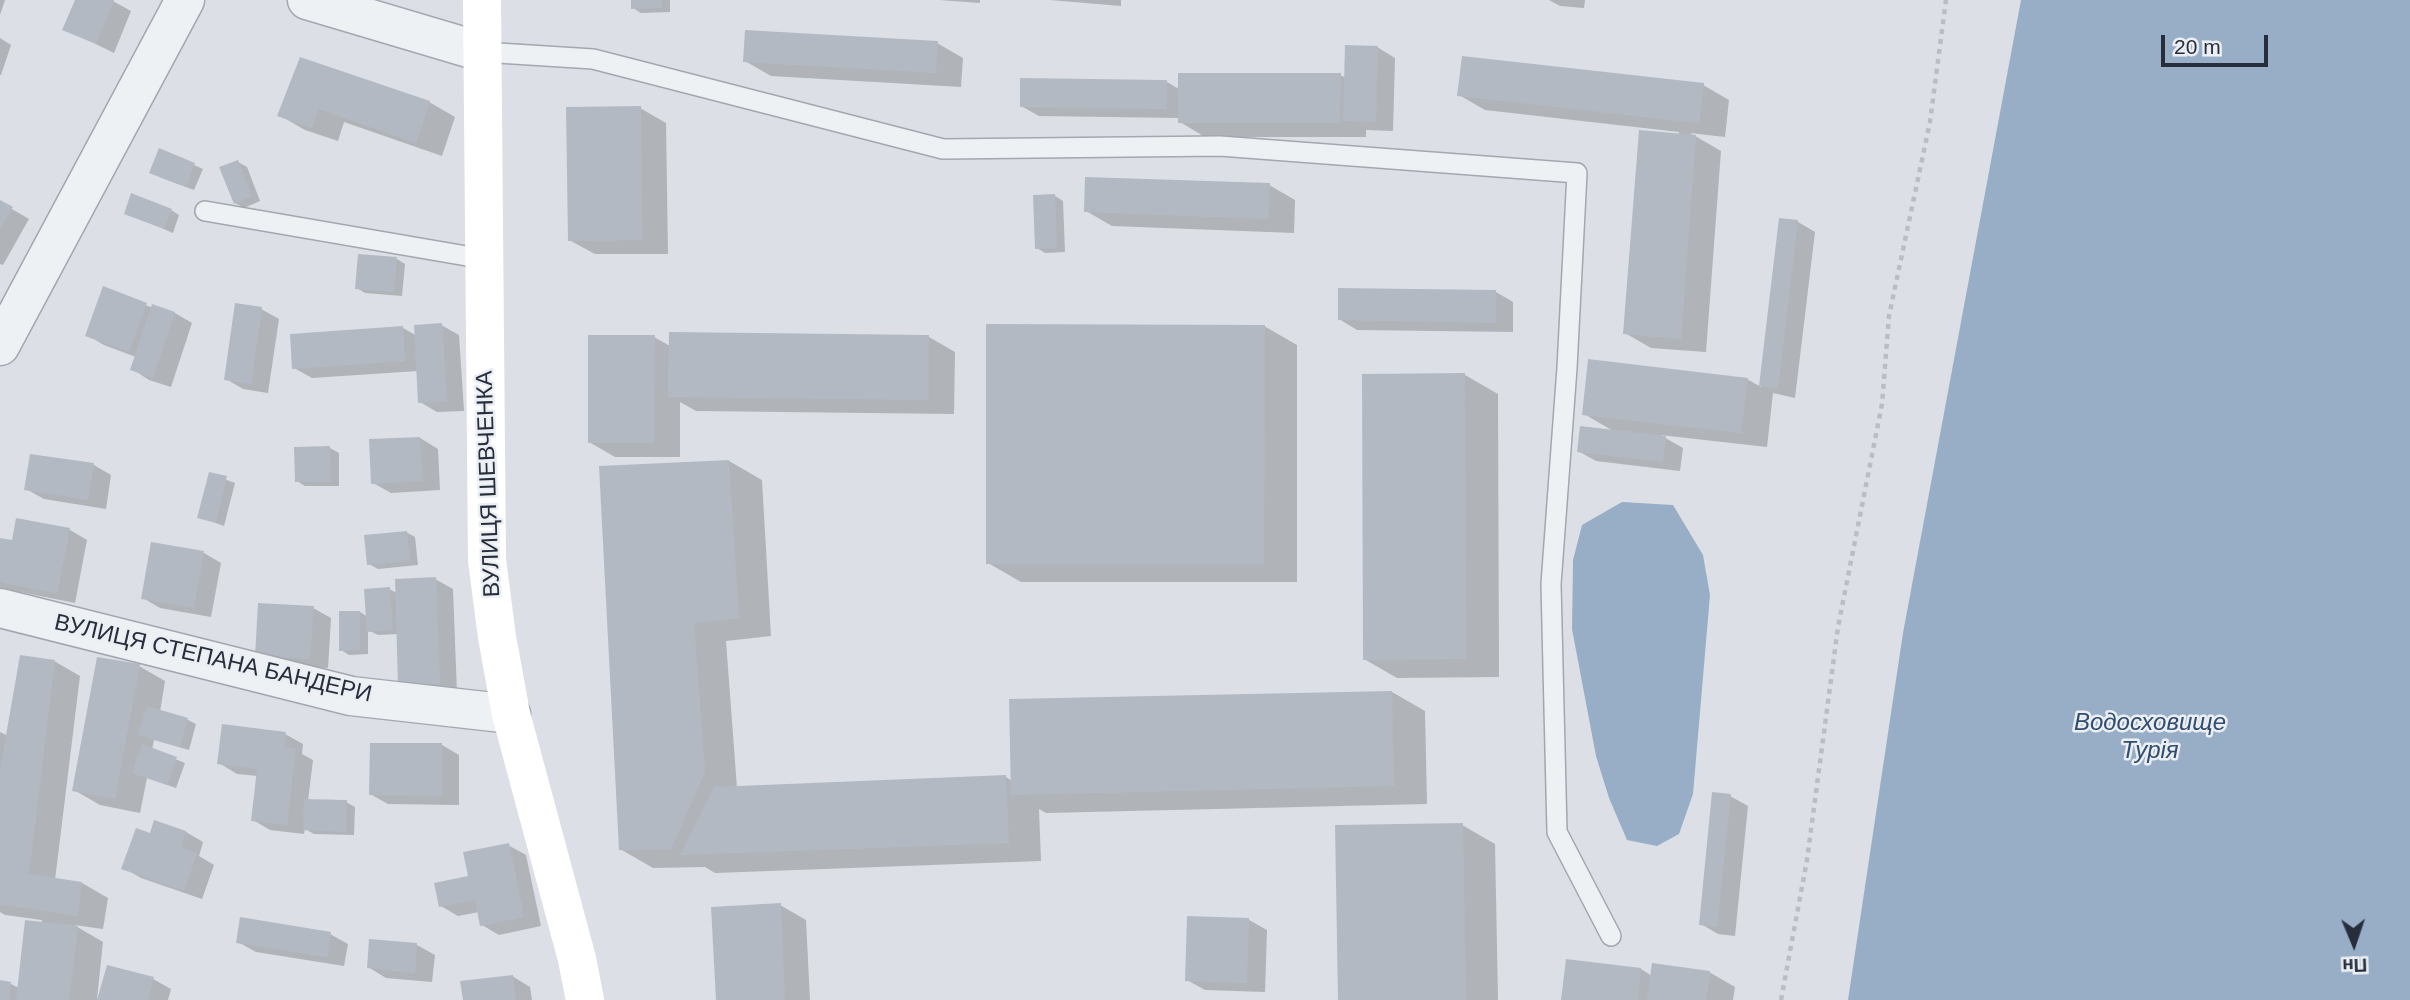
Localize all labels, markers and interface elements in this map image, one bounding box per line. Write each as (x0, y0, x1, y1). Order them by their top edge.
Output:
scale bar (2165, 21, 2272, 65)
text: 20 m (2174, 35, 2221, 58)
street label: ВУЛИЦЯ ШЕВЧЕНКА (471, 370, 507, 598)
street label: ВУЛИЦЯ СТЕПАНА БАНДЕРИ (52, 609, 374, 709)
water label: Водосховище Турія (2074, 709, 2226, 765)
north arrow (2319, 909, 2389, 979)
text: Пн (2342, 955, 2368, 976)

